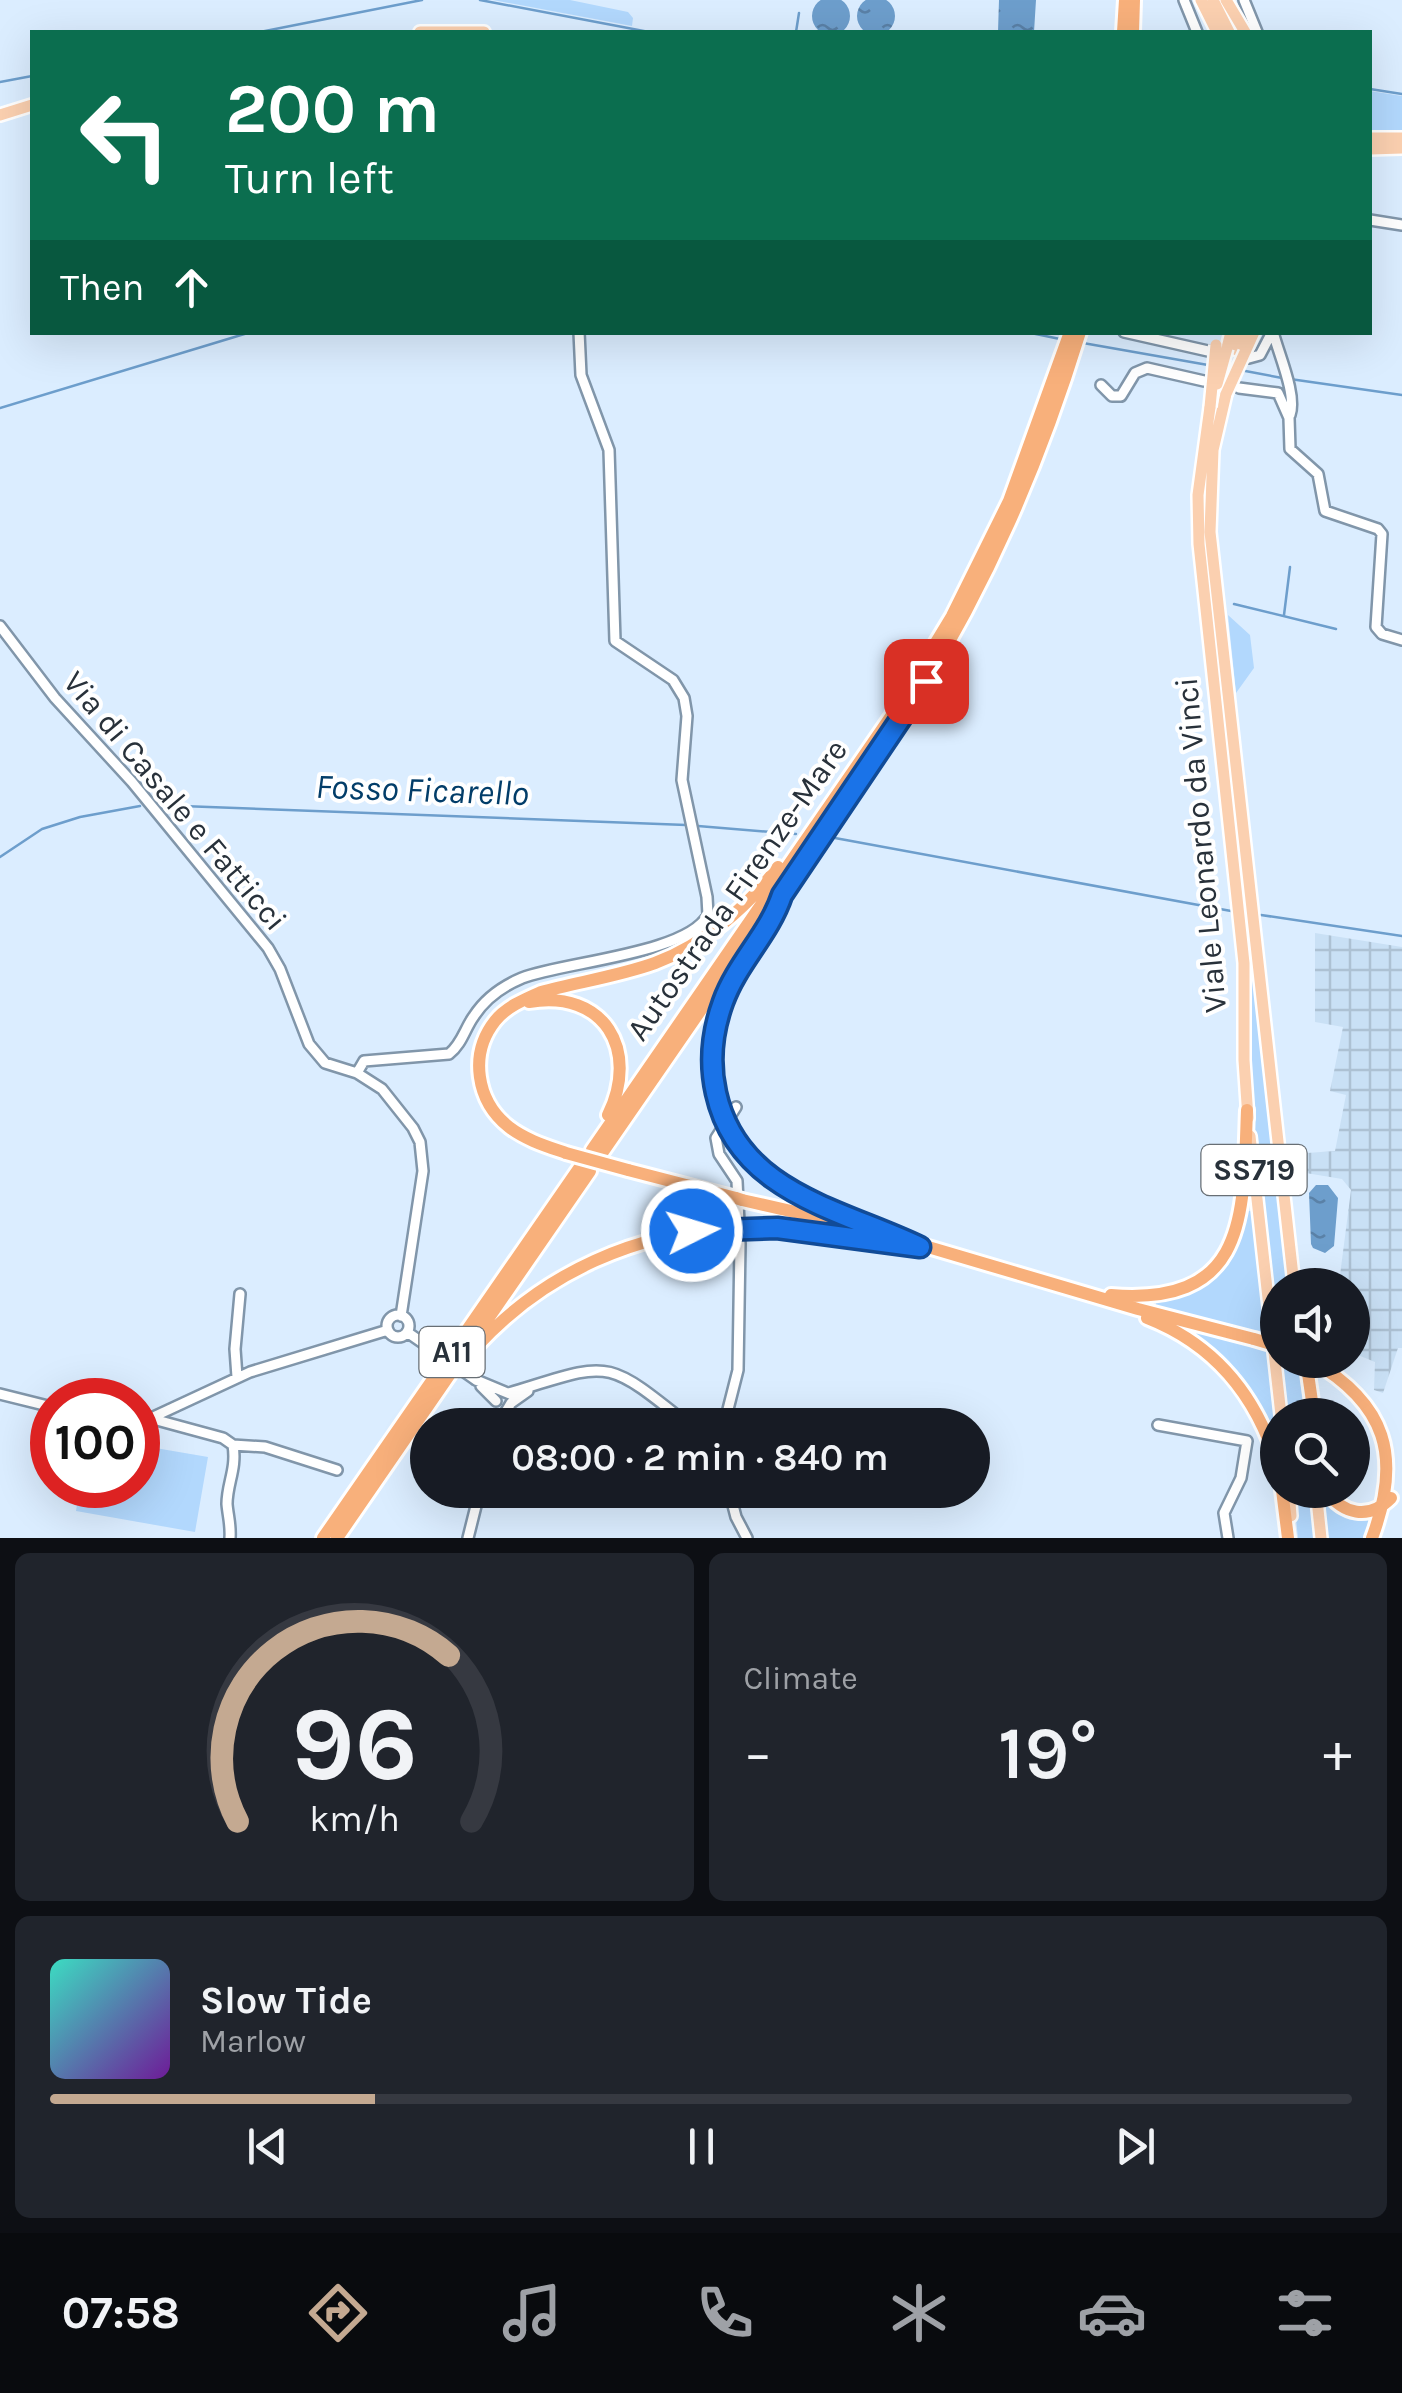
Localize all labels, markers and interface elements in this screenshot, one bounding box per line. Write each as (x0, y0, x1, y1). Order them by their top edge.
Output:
text: 200 m (225, 68, 440, 150)
icon: left (60, 70, 190, 200)
text: Turn left (225, 152, 394, 204)
icon: ahead (164, 260, 219, 315)
text: Then (60, 265, 144, 310)
pin (884, 639, 969, 724)
icon: arrive (899, 654, 954, 709)
street label: Via di Casale e Fatticci (56, 664, 294, 938)
street label: Viale Leonardo da Vinci (1168, 676, 1234, 1014)
street label: Autostrada Firenze-Mare (619, 733, 855, 1047)
water label: Fosso Ficarello (315, 766, 529, 814)
road number: SS719 (1202, 1145, 1306, 1195)
position arrow (640, 1179, 744, 1283)
map controls (1260, 1268, 1370, 1508)
button: sound (1260, 1268, 1370, 1378)
road number: A11 (420, 1327, 484, 1377)
speed limit sign: 100 (30, 1378, 160, 1508)
button: search (1260, 1398, 1370, 1508)
text: 08:00 · 2 min · 840 m (511, 1435, 889, 1480)
text: Climate (744, 1660, 858, 1697)
text: 96 (291, 1684, 418, 1805)
text: 19° (998, 1709, 1097, 1797)
text: − (744, 1721, 772, 1785)
text: + (1323, 1721, 1352, 1785)
text: km/h (309, 1798, 400, 1840)
text: Slow Tide (200, 1978, 372, 2023)
text: Marlow (200, 2023, 306, 2060)
icon: previous (240, 2119, 295, 2174)
icon: pause (674, 2119, 729, 2174)
icon: next (1108, 2119, 1163, 2174)
icon: directions (303, 2278, 373, 2348)
icon: music (497, 2278, 567, 2348)
icon: phone (690, 2278, 760, 2348)
icon: climate (884, 2278, 954, 2348)
icon: car (1077, 2278, 1147, 2348)
icon: filters (1270, 2278, 1340, 2348)
text: 07:58 (62, 2287, 180, 2339)

